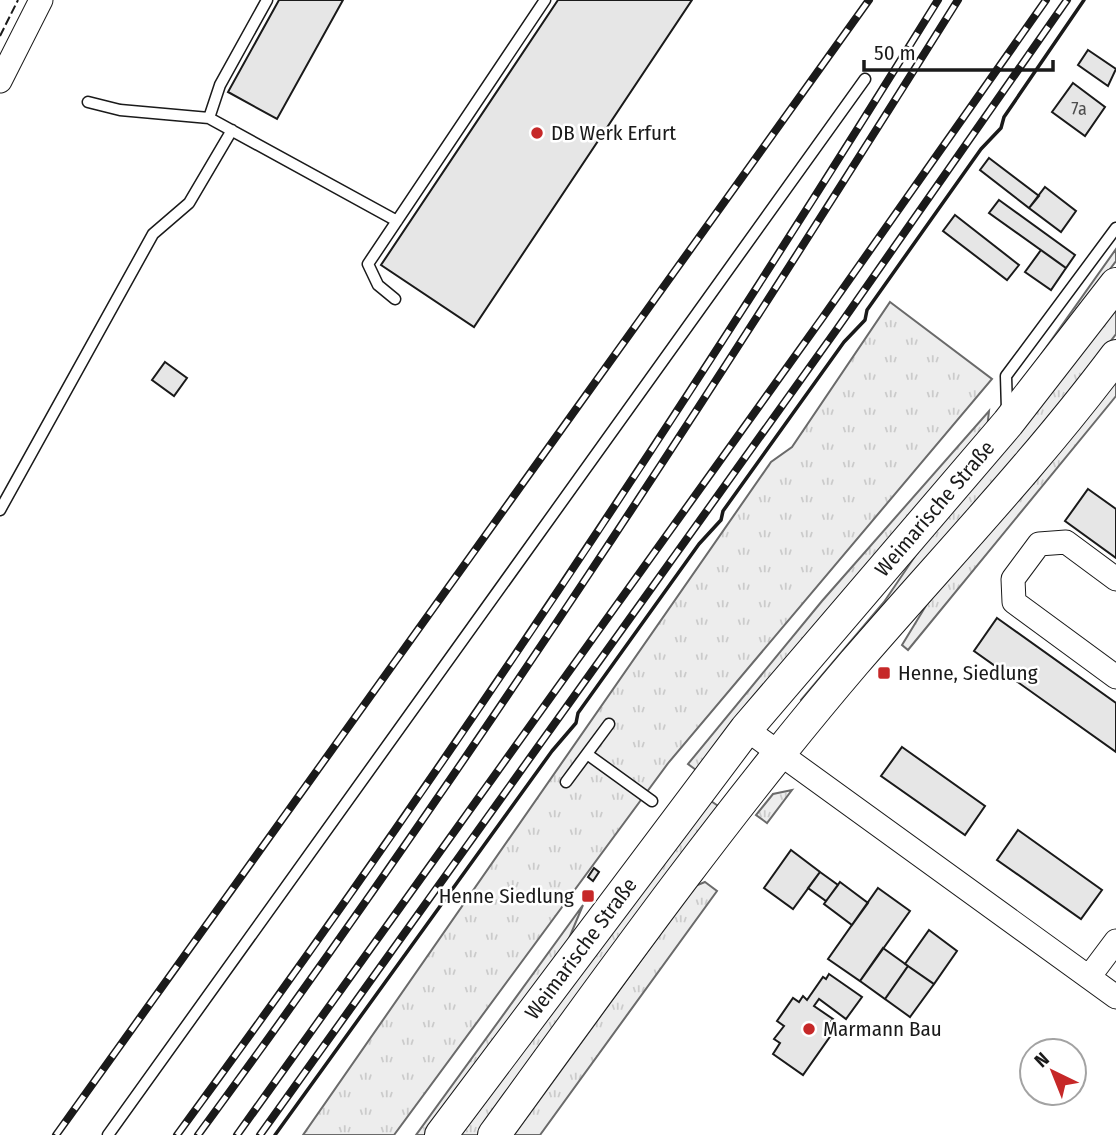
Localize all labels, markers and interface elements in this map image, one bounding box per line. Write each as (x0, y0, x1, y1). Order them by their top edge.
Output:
scale bar (864, 28, 1053, 72)
text: 50 m (874, 40, 916, 66)
house number: 7a (1071, 98, 1087, 120)
place label: DB Werk Erfurt (551, 120, 676, 146)
marker: DB Werk Erfurt (529, 125, 545, 141)
street label: Weimarische Straße (869, 435, 1000, 582)
place label: Henne, Siedlung (898, 660, 1038, 686)
marker: Henne, Siedlung (876, 665, 892, 681)
street label: Weimarische Straße (519, 873, 643, 1025)
place label: Henne Siedlung (439, 883, 574, 909)
marker: Henne Siedlung (580, 888, 596, 904)
place label: Marmann Bau (823, 1016, 942, 1042)
marker: Marmann Bau (801, 1021, 817, 1037)
north arrow (1018, 1037, 1088, 1107)
text: N (1030, 1048, 1054, 1072)

